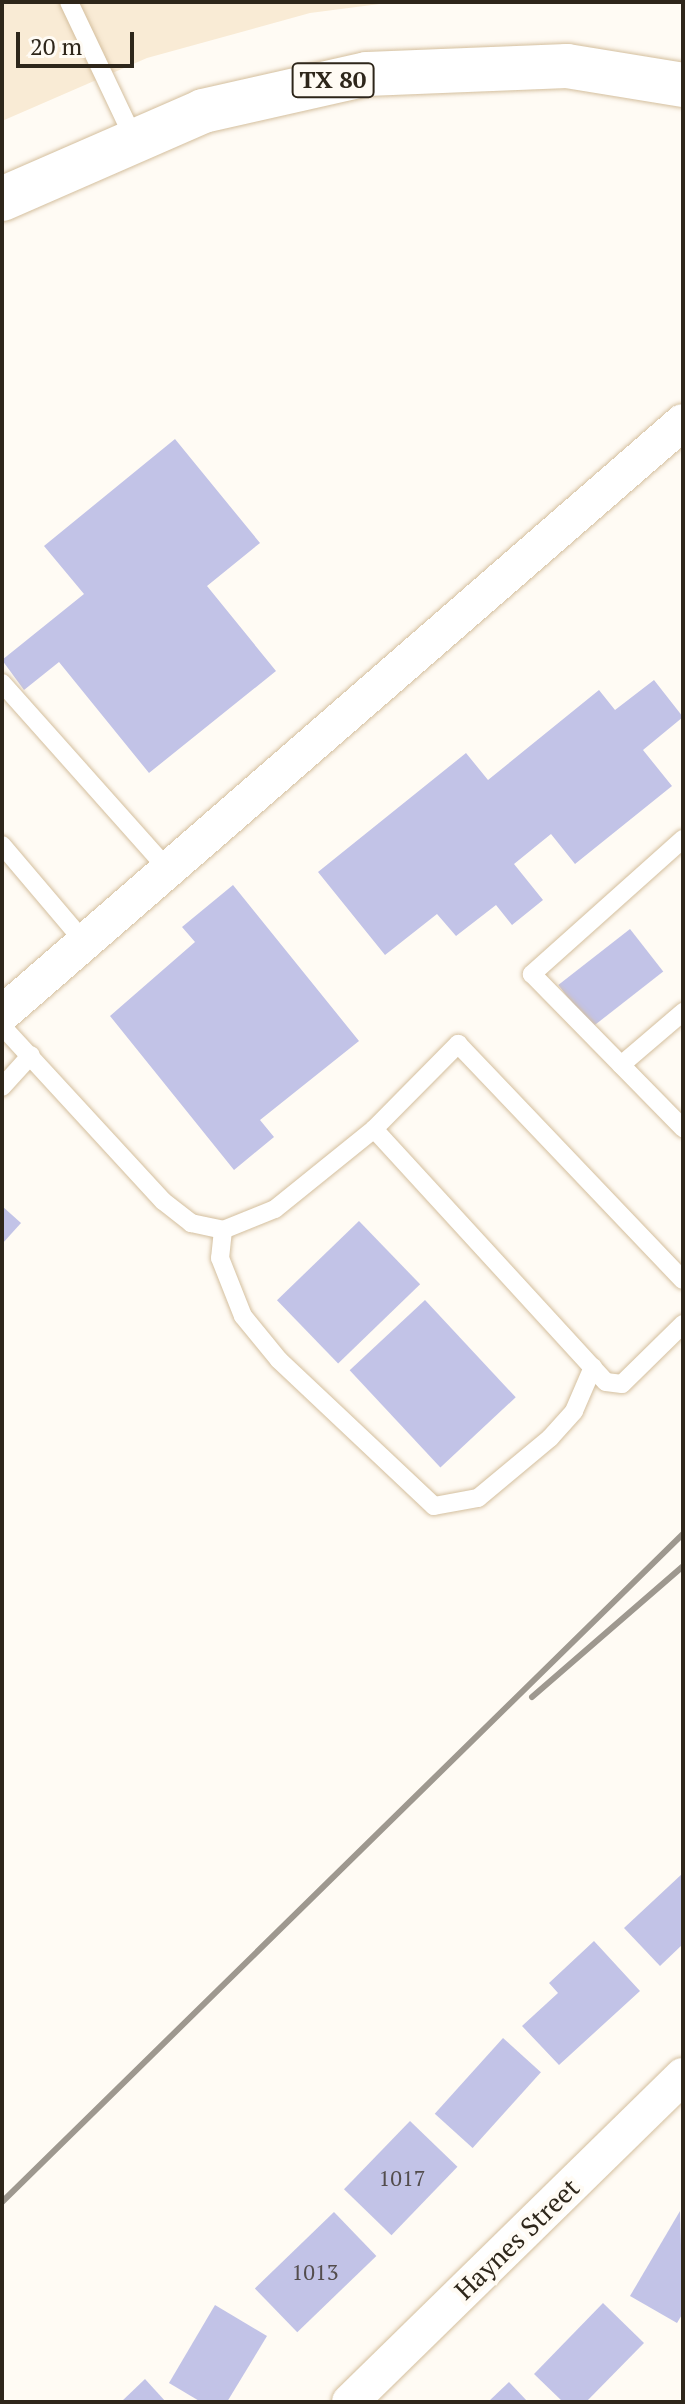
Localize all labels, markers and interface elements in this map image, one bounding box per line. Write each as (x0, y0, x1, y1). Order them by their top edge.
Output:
scale bar (20, 16, 138, 66)
text: 20 m (30, 30, 82, 62)
road number: TX 80 (291, 60, 375, 100)
house number: 1017 (379, 2165, 425, 2191)
street label: Haynes Street (448, 2172, 586, 2306)
house number: 1013 (292, 2259, 338, 2285)

